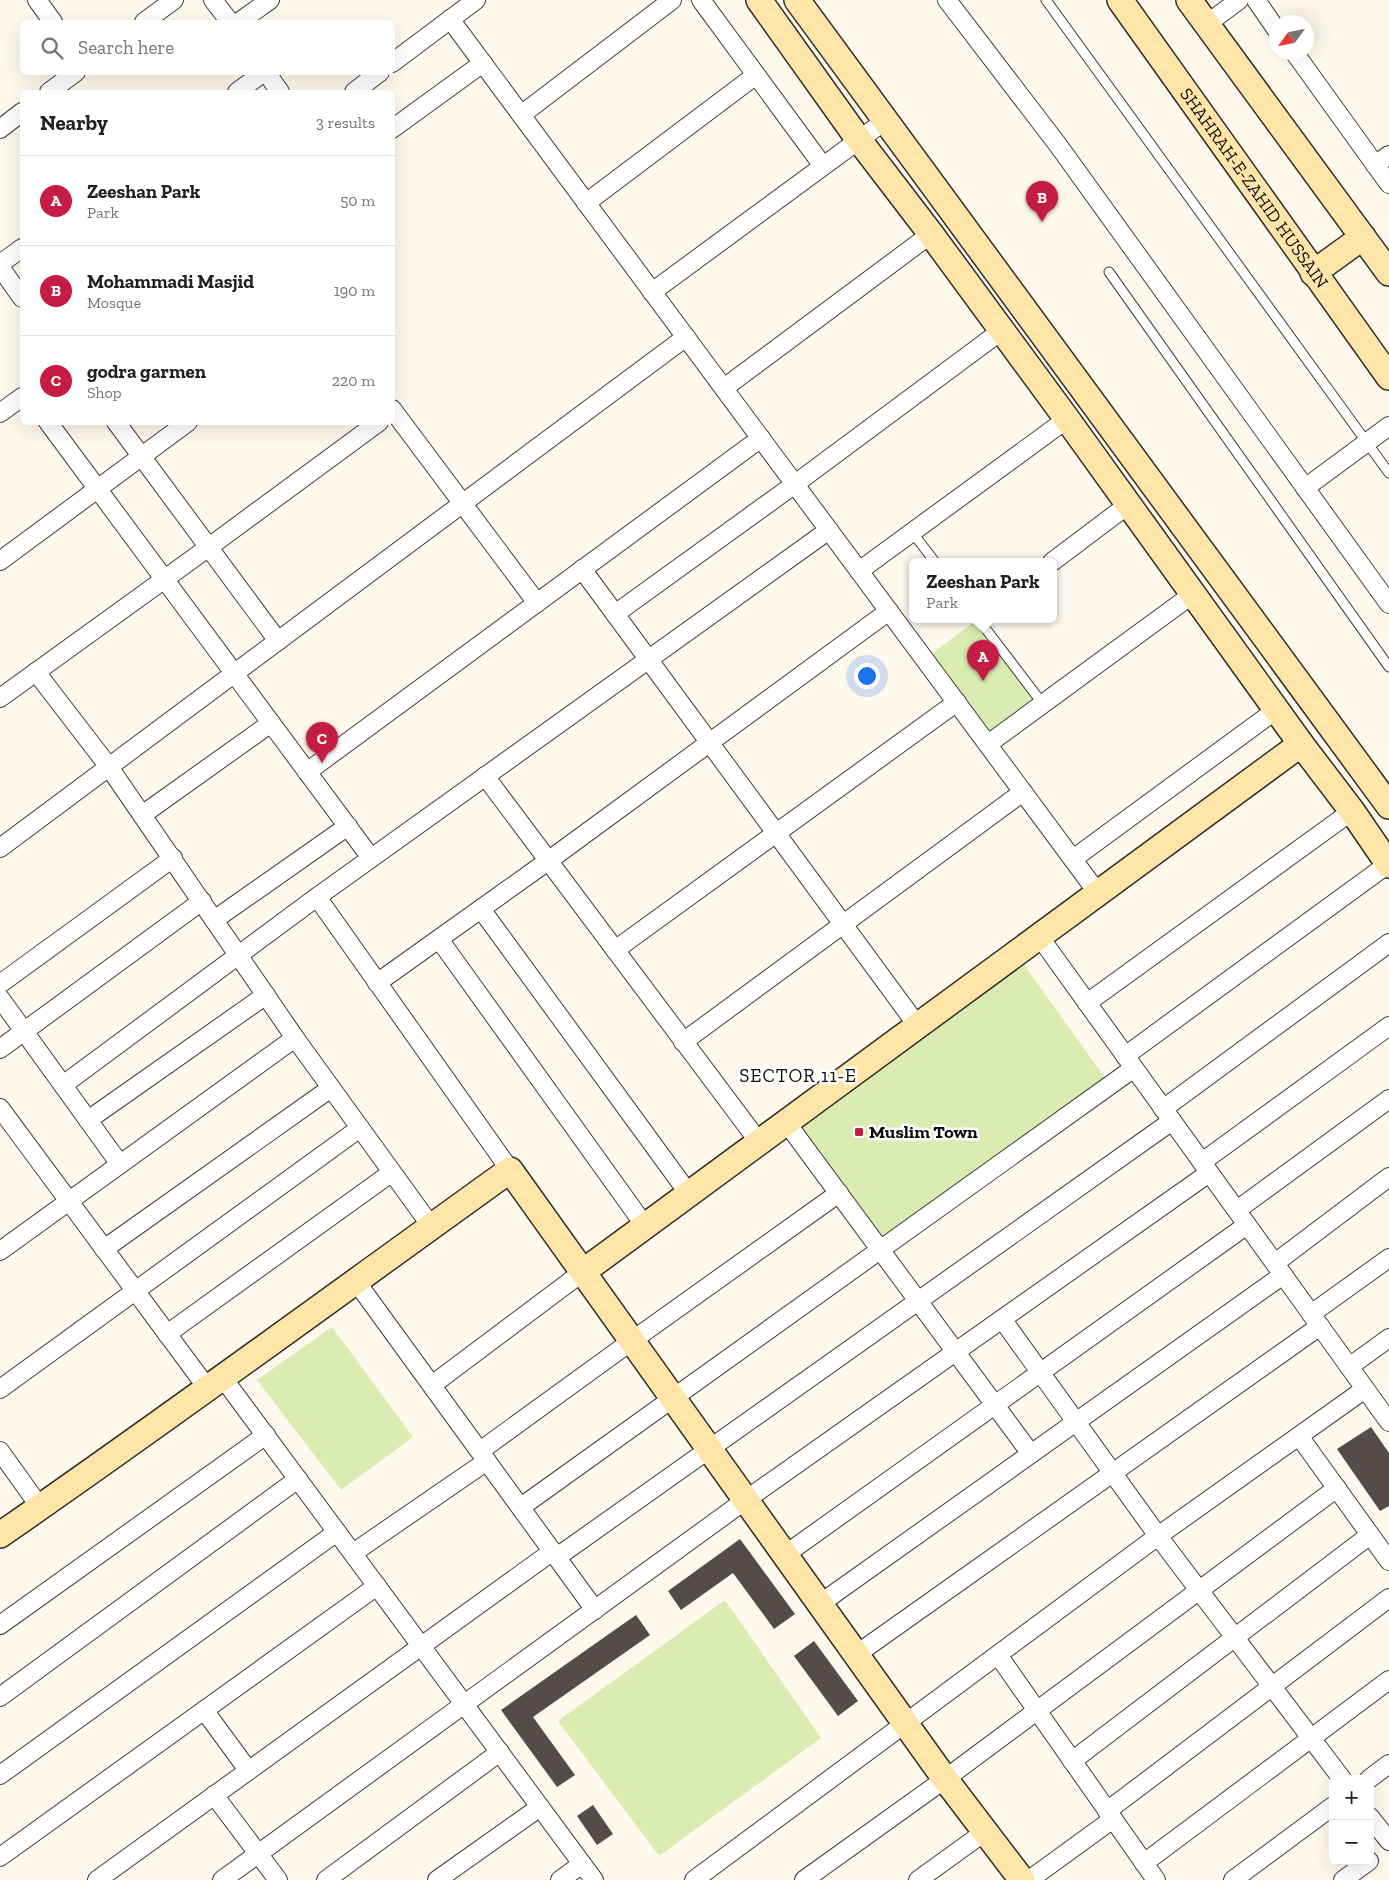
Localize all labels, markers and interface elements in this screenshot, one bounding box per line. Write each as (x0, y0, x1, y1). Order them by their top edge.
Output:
north arrow (1269, 15, 1314, 60)
search box (20, 20, 395, 75)
icon: search (38, 34, 66, 62)
text: Search here (78, 36, 174, 59)
street label: SHAHRAH-E-ZAHID HUSSAIN (1175, 84, 1333, 292)
text: Nearby (40, 110, 108, 135)
text: 3 results (316, 113, 375, 132)
text: Zeeshan Park (87, 180, 200, 203)
pin: B (1026, 181, 1058, 222)
text: A (51, 191, 62, 210)
text: 50 m (340, 191, 375, 210)
text: Park (87, 203, 119, 222)
text: Mohammadi Masjid (87, 270, 254, 293)
text: B (51, 281, 61, 300)
text: 190 m (334, 281, 375, 300)
text: Mosque (87, 293, 141, 312)
text: godra garmen (87, 360, 206, 383)
text: C (51, 371, 61, 390)
text: 220 m (332, 371, 375, 390)
text: Shop (87, 383, 122, 402)
popup (909, 558, 1057, 623)
text: Zeeshan Park (926, 570, 1040, 593)
text: Park (926, 593, 958, 612)
pin: A (967, 640, 999, 681)
your location (854, 663, 880, 689)
pin: C (306, 722, 338, 763)
district label: SECTOR 11-E (739, 1064, 857, 1087)
place label: Muslim Town (869, 1121, 978, 1143)
marker: Muslim Town (853, 1126, 865, 1138)
map controls (1329, 1775, 1374, 1865)
button: + (1329, 1775, 1374, 1820)
button: − (1329, 1820, 1374, 1865)

